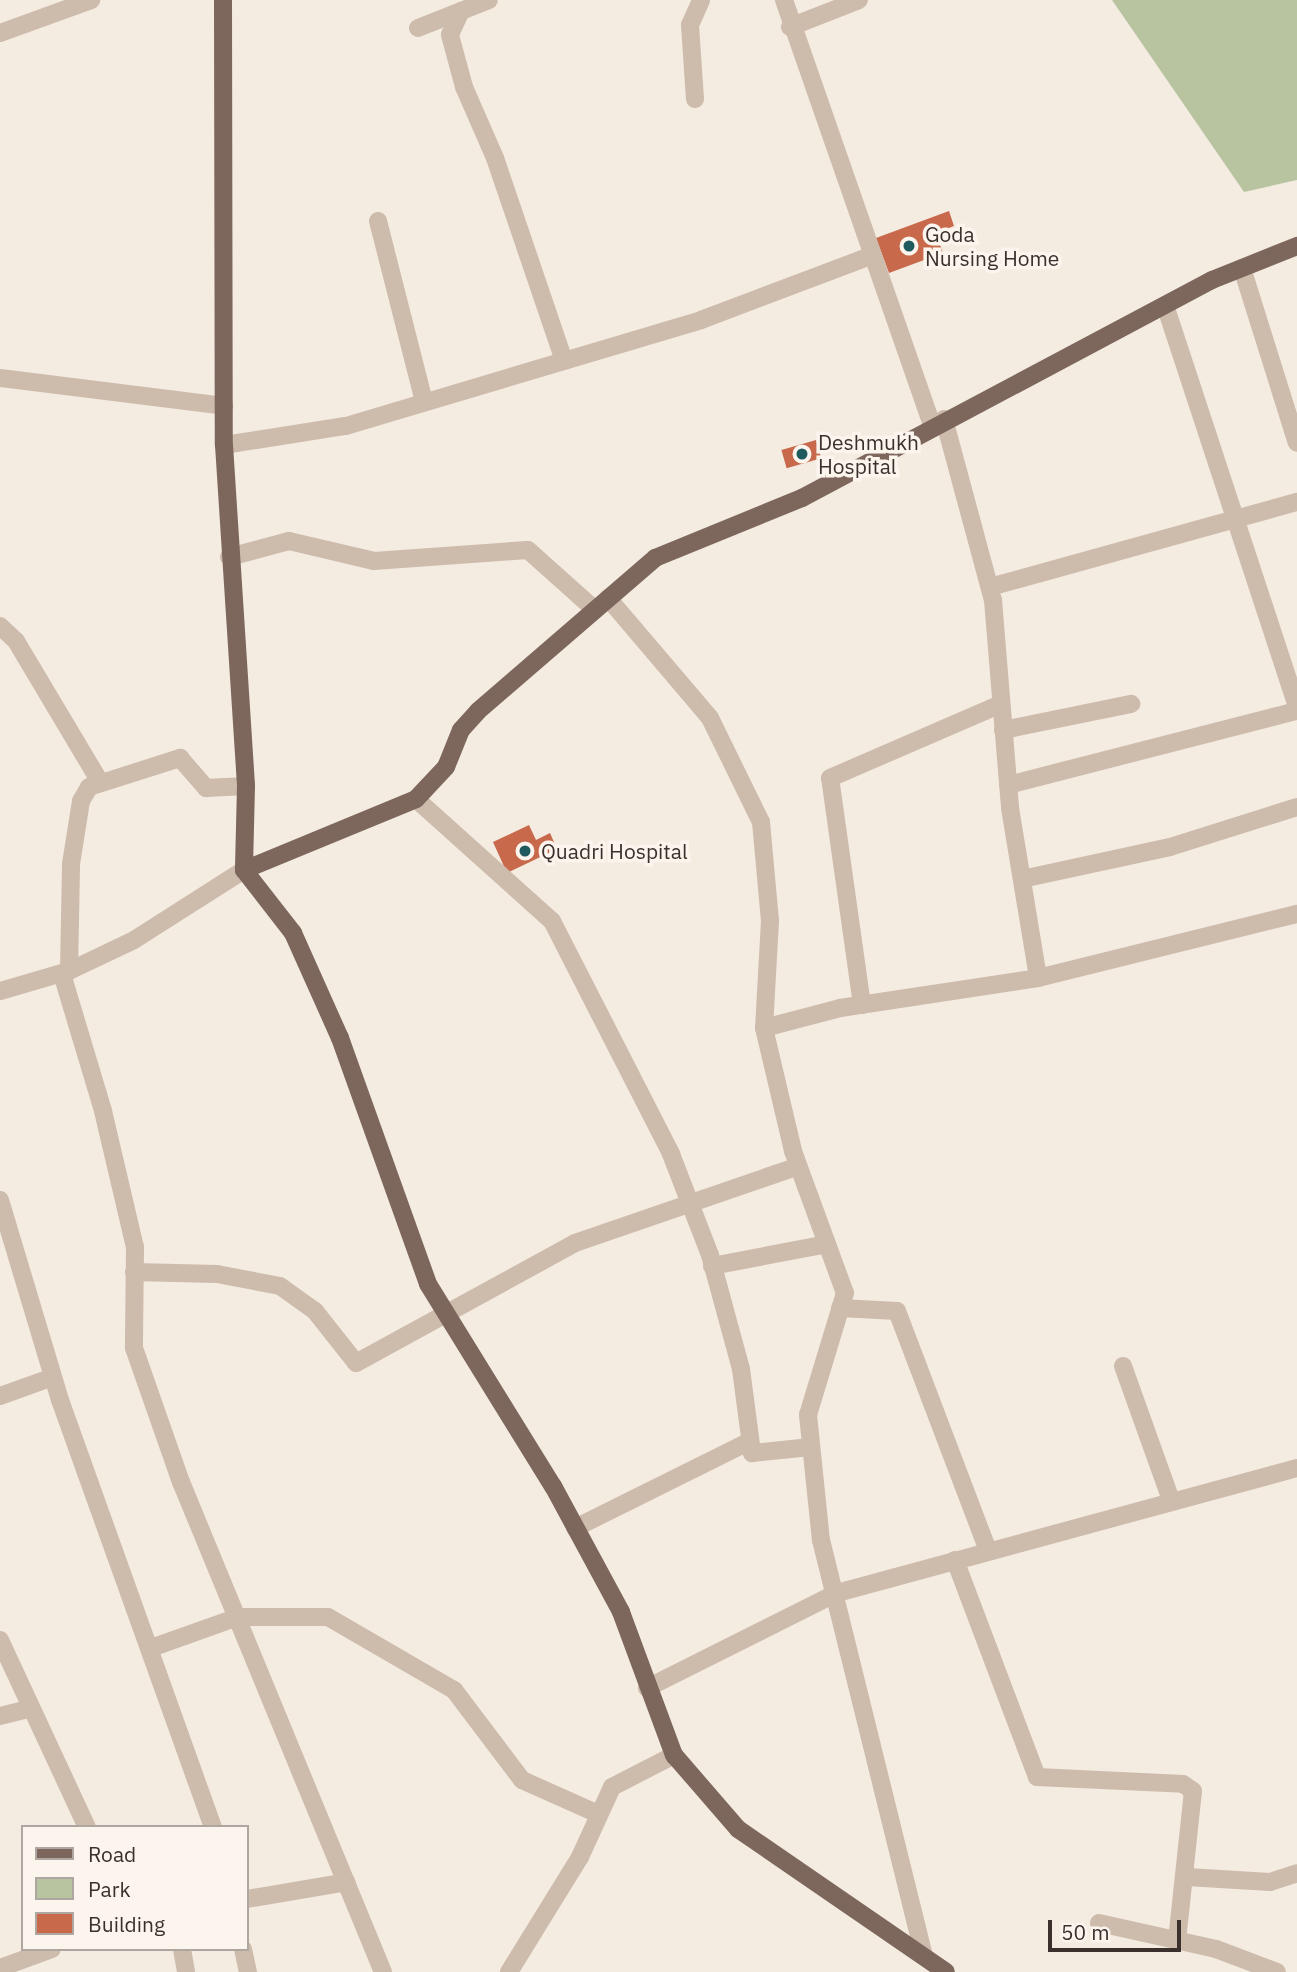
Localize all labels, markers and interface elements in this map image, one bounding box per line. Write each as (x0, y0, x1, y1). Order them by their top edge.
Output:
place label: Goda Nursing Home (925, 221, 1059, 271)
marker: Goda Nursing Home (899, 236, 919, 256)
place label: Deshmukh Hospital (818, 429, 919, 479)
marker: Deshmukh Hospital (792, 444, 812, 464)
place label: Quadri Hospital (541, 838, 688, 864)
marker: Quadri Hospital (515, 841, 535, 861)
legend (21, 1825, 248, 1951)
text: Road (88, 1840, 136, 1868)
text: Park (88, 1875, 131, 1903)
scale bar (1052, 1906, 1185, 1950)
text: Building (88, 1910, 165, 1938)
text: 50 m (1061, 1918, 1110, 1946)

